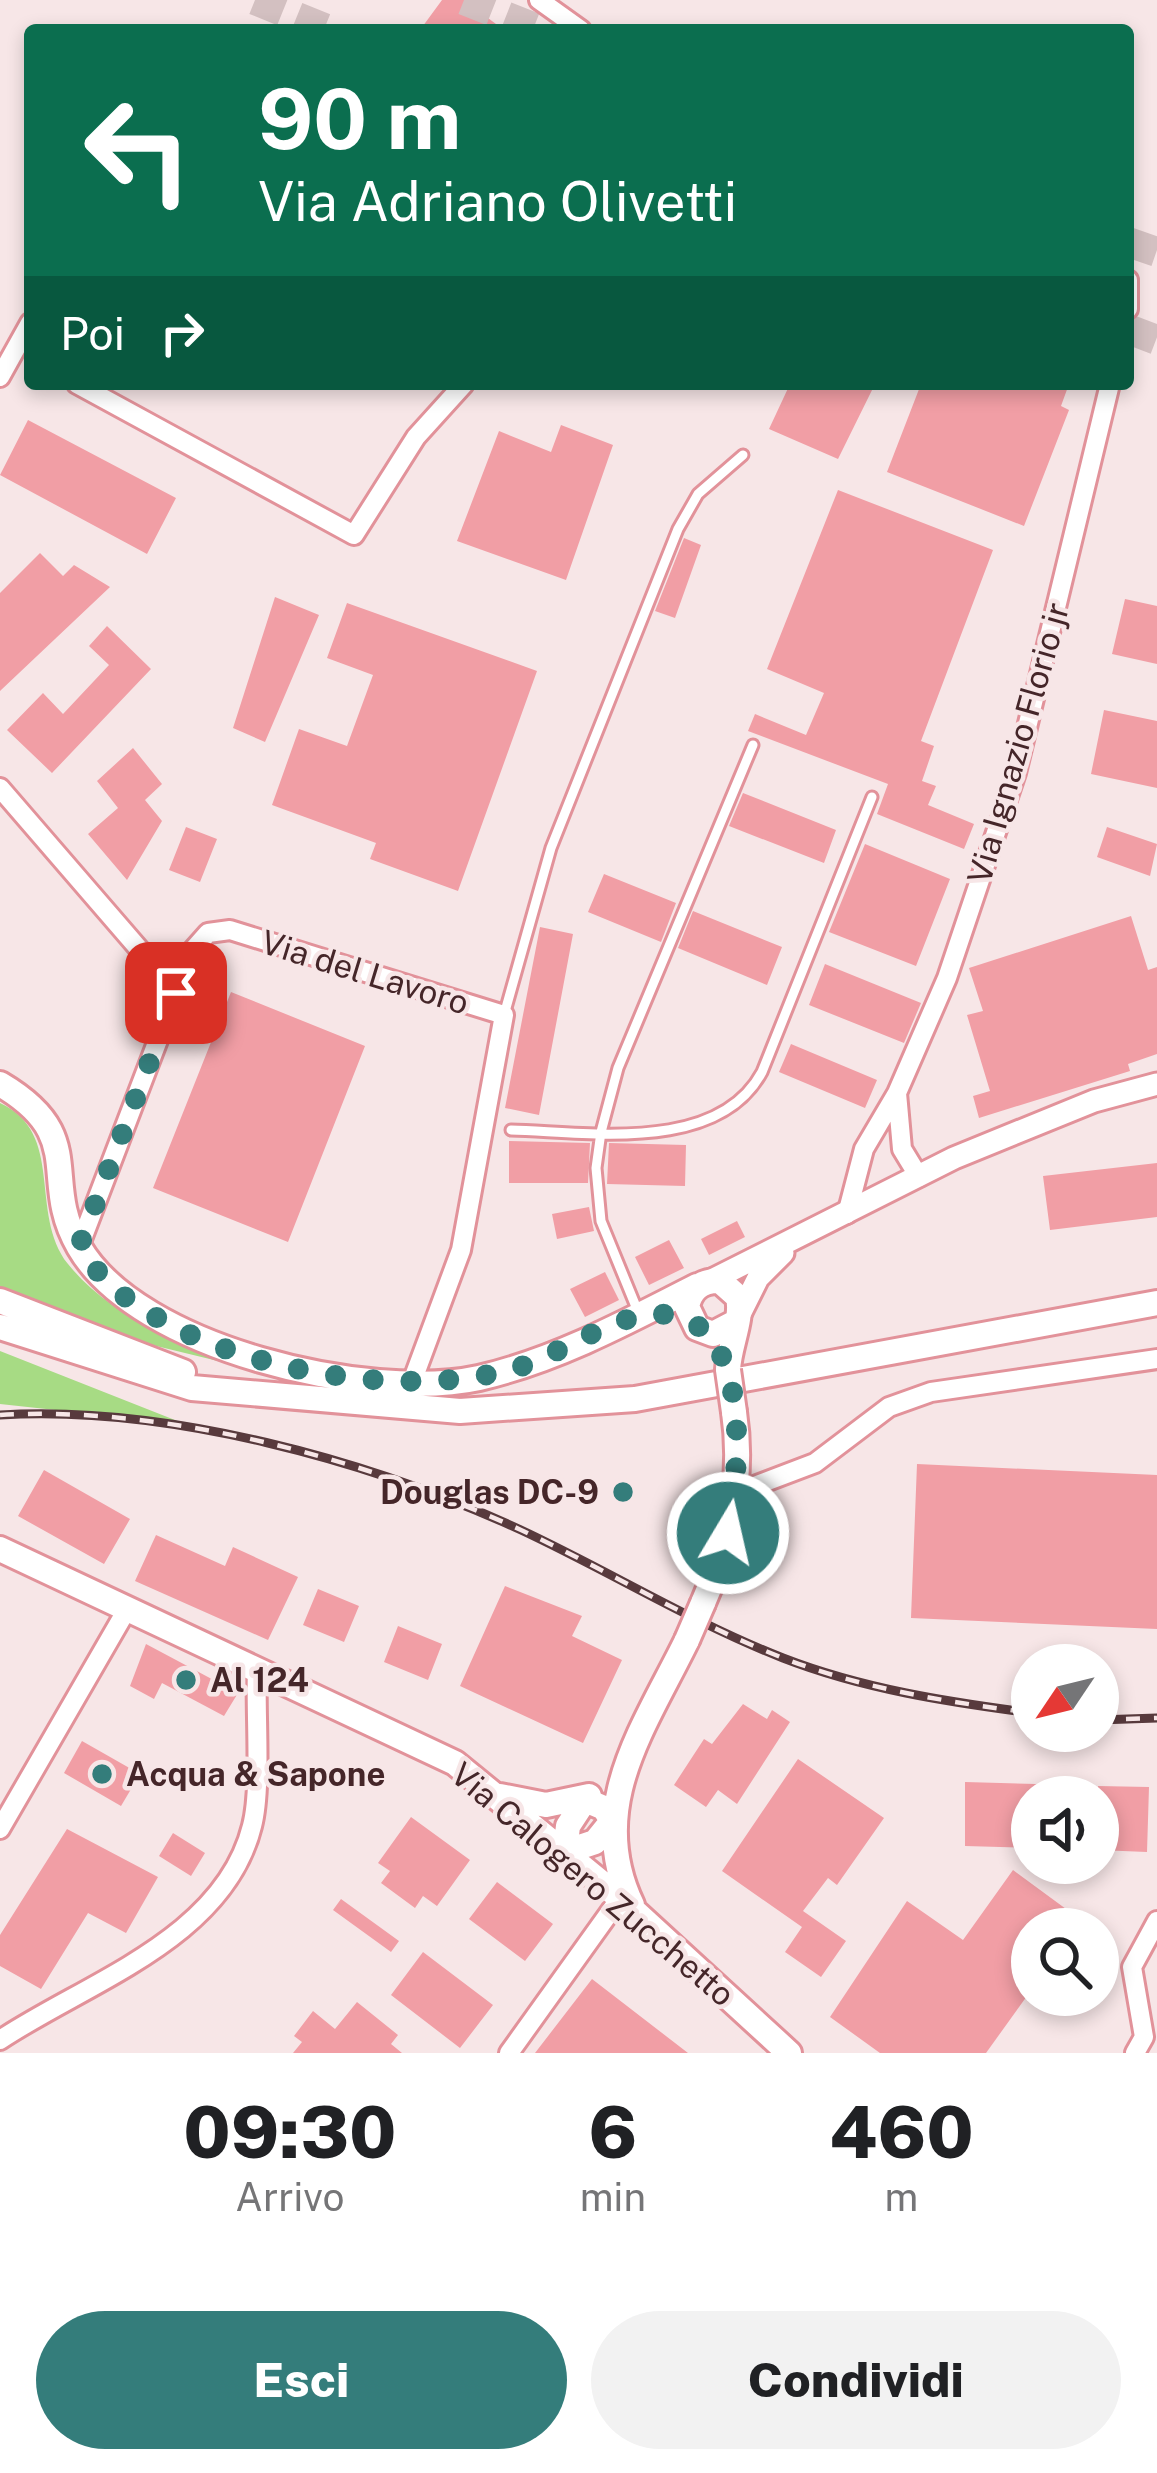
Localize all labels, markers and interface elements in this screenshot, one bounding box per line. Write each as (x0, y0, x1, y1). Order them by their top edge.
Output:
text: 90 m (258, 69, 461, 168)
icon: left (60, 72, 216, 228)
text: Via Adriano Olivetti (258, 170, 737, 233)
icon: right (149, 300, 215, 366)
text: Poi (60, 307, 125, 360)
street label: Via Ignazio Florio jr (960, 598, 1076, 888)
street label: Via del Lavoro (257, 922, 473, 1022)
pin (125, 942, 227, 1044)
icon: arrive (143, 960, 209, 1026)
position arrow (665, 1470, 791, 1596)
place label: Douglas DC-9 (380, 1473, 599, 1511)
marker: Douglas DC-9 (610, 1479, 636, 1505)
north arrow (1011, 1644, 1119, 1752)
map controls (1011, 1644, 1119, 2016)
place label: Al 124 (210, 1661, 309, 1699)
marker: Al 124 (173, 1667, 199, 1693)
street label: Via Calogero Zucchetto (444, 1754, 742, 2014)
place label: Acqua & Sapone (126, 1755, 385, 1793)
marker: Acqua & Sapone (89, 1761, 115, 1787)
button: sound (1011, 1776, 1119, 1884)
button: search (1011, 1908, 1119, 2016)
text: 09:30 (183, 2090, 397, 2174)
text: 6 (589, 2090, 637, 2174)
text: 460 (829, 2090, 974, 2174)
text: Arrivo (235, 2174, 345, 2220)
text: min (580, 2174, 646, 2220)
text: m (885, 2174, 918, 2220)
button: Esci (36, 2311, 567, 2449)
button: Condividi (591, 2311, 1121, 2449)

